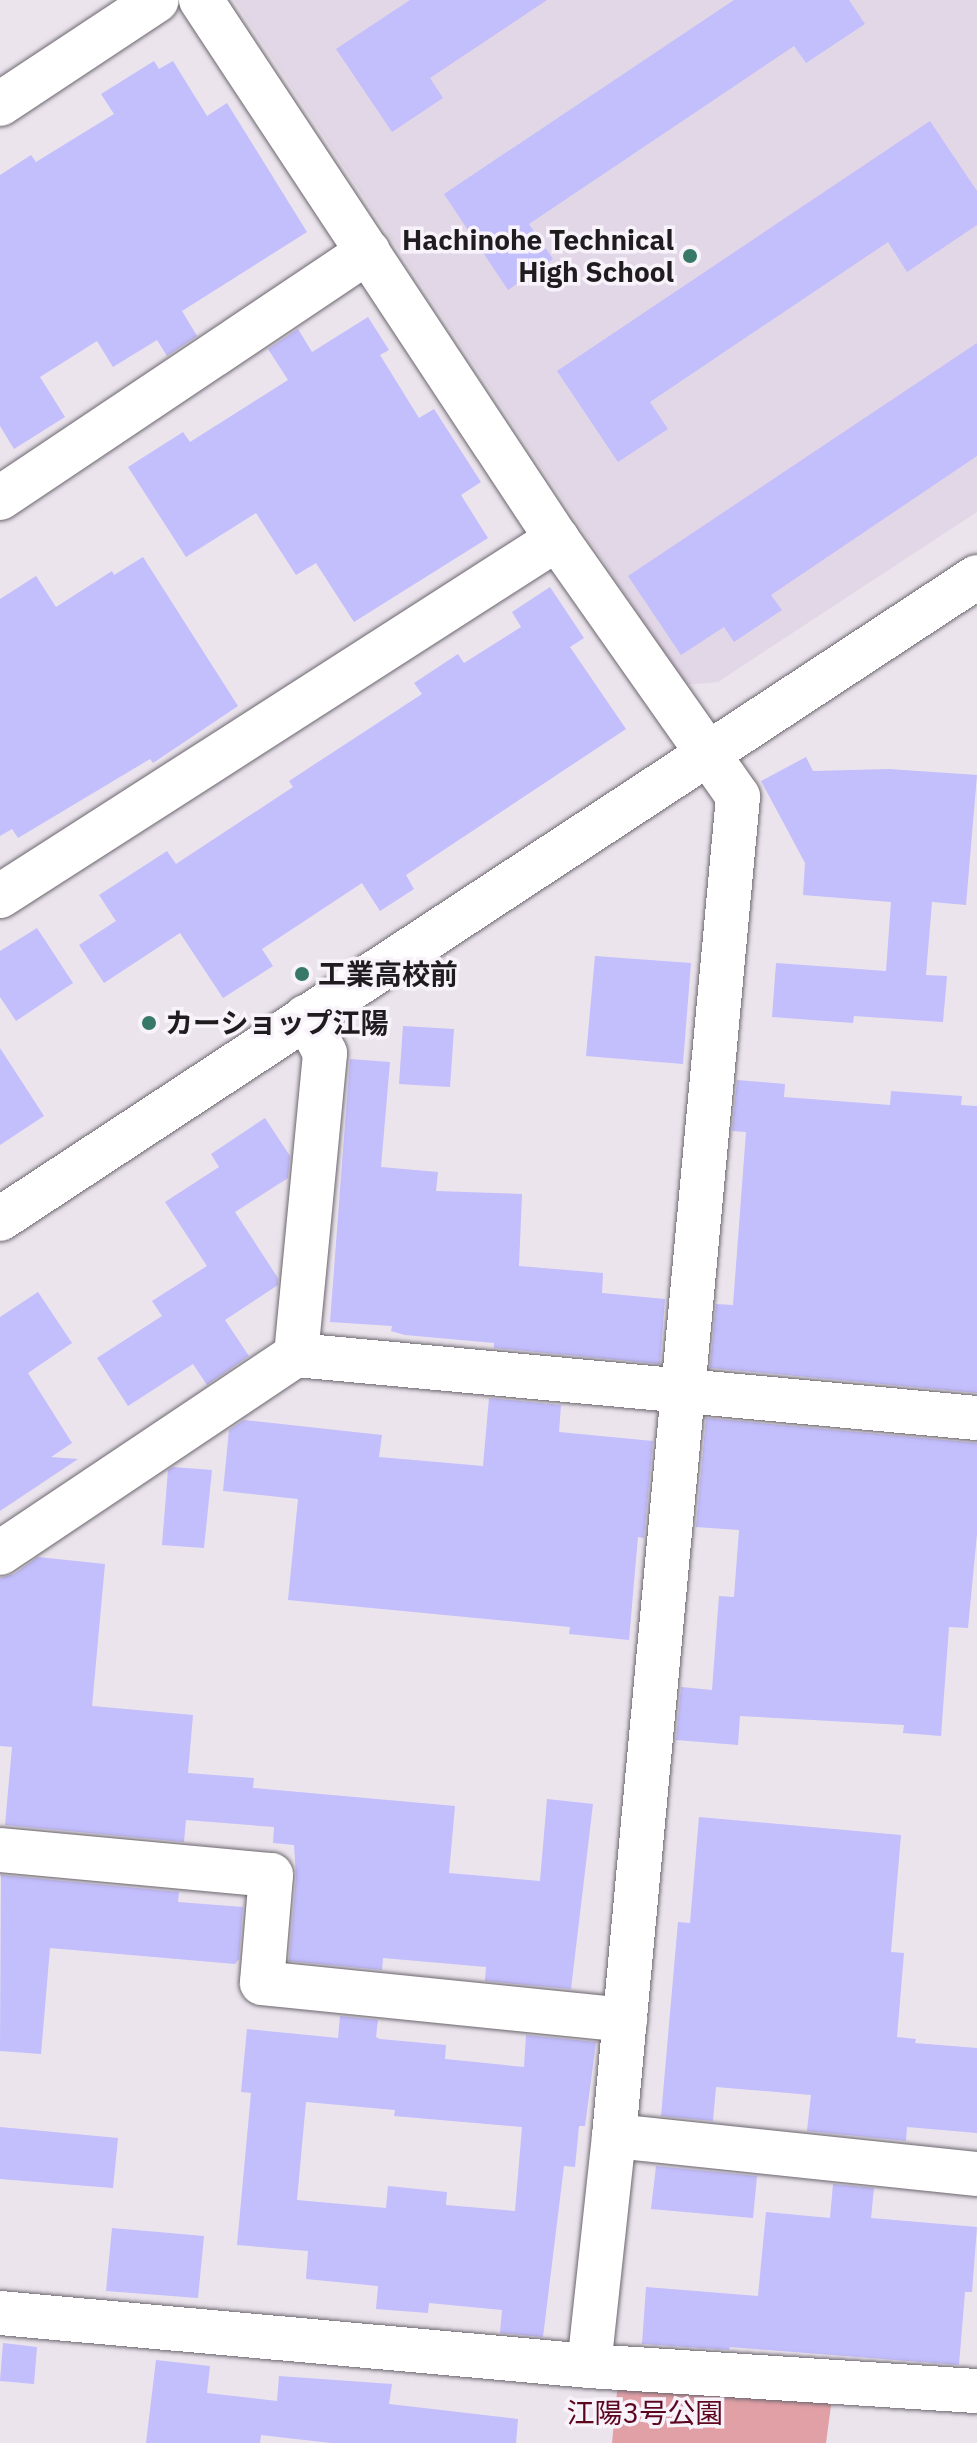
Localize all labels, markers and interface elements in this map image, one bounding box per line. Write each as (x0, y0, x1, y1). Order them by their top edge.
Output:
place label: Hachinohe Technical High School (402, 223, 674, 289)
marker: Hachinohe Technical High School (681, 247, 699, 265)
place label: 工業高校前 (318, 957, 458, 991)
marker: 工業高校前 (293, 965, 311, 983)
place label: カーショップ江陽 (165, 1006, 389, 1040)
marker: カーショップ江陽 (140, 1014, 158, 1032)
park label: 江陽3号公園 (567, 2396, 723, 2430)

